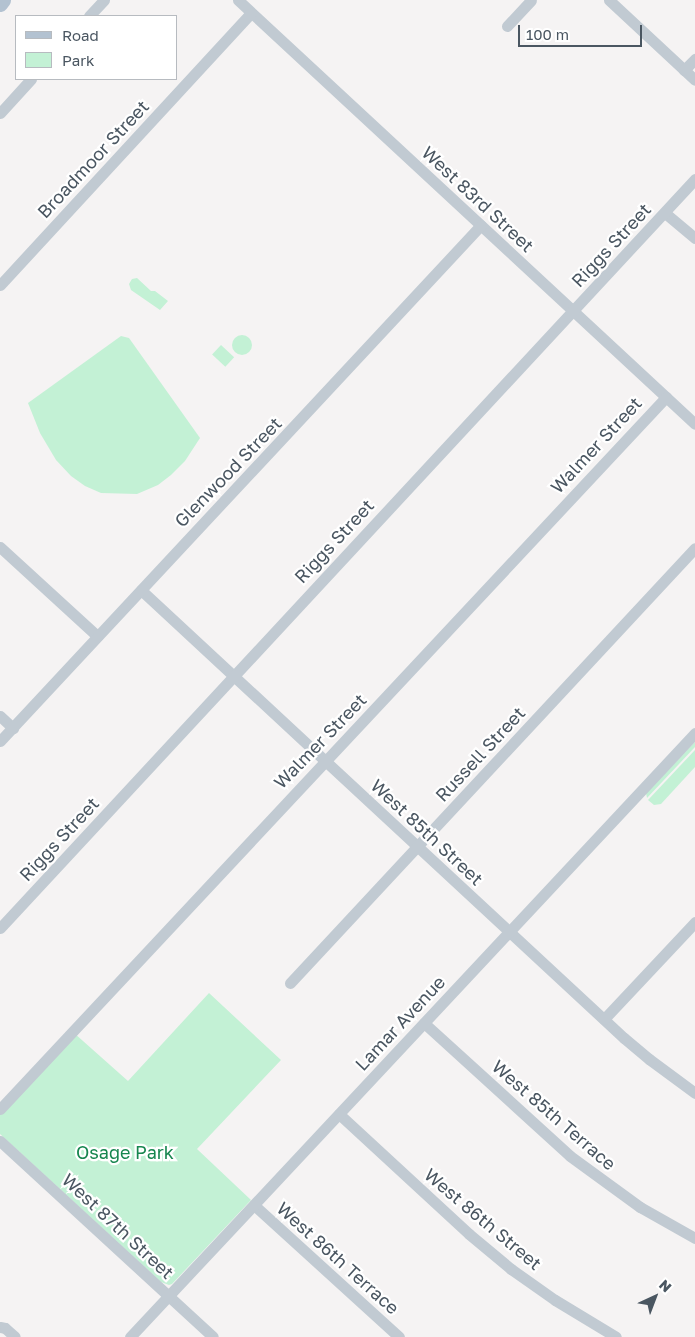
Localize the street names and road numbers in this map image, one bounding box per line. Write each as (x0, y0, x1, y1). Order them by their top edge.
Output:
street label: Broadmoor Street (33, 96, 153, 222)
street label: West 83rd Street (417, 142, 539, 256)
street label: Riggs Street (567, 199, 655, 291)
street label: Walmer Street (546, 392, 646, 498)
street label: Glenwood Street (170, 413, 286, 531)
street label: Riggs Street (290, 495, 378, 587)
street label: Walmer Street (269, 689, 371, 793)
street label: Russell Street (431, 702, 529, 806)
street label: West 85th Street (366, 774, 488, 890)
street label: Riggs Street (15, 793, 103, 885)
street label: Lamar Avenue (351, 971, 449, 1075)
street label: West 85th Terrace (488, 1055, 620, 1175)
street label: West 86th Street (420, 1164, 546, 1274)
street label: West 87th Street (58, 1169, 178, 1283)
street label: West 86th Terrace (272, 1197, 404, 1319)

